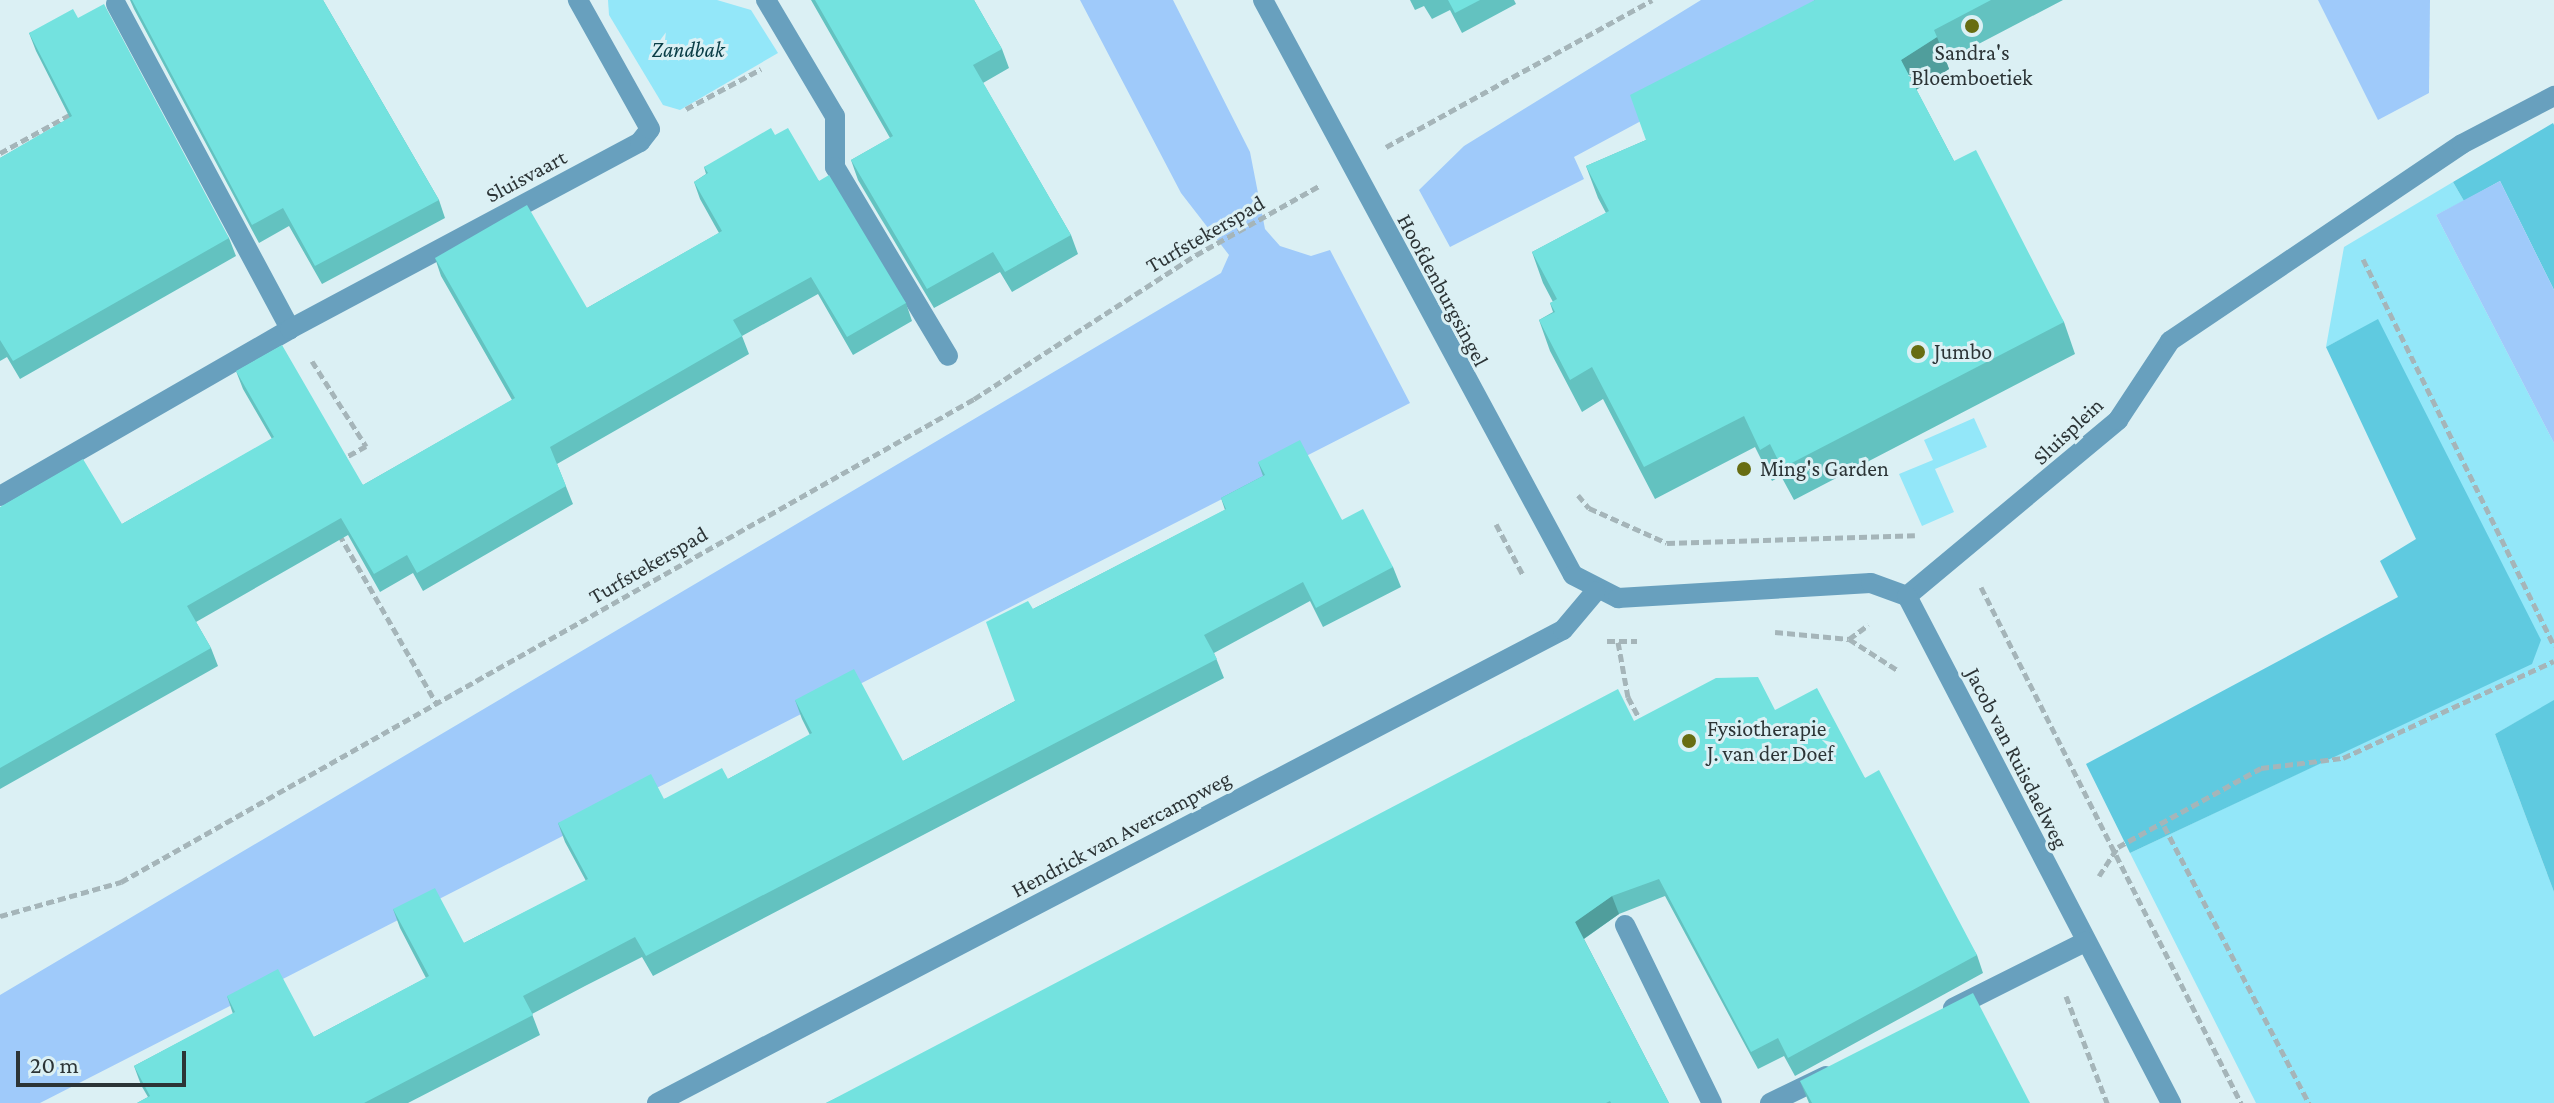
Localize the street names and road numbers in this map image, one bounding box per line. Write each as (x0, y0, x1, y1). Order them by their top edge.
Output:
street label: Sluisvaart (481, 144, 571, 208)
street label: Turfstekerspad (1141, 189, 1269, 279)
street label: Hoofdenburgsingel (1392, 209, 1494, 371)
street label: Sluisplein (2027, 392, 2109, 470)
street label: Turfstekerspad (584, 520, 712, 610)
street label: Jacob van Ruisdaelweg (1960, 663, 2074, 853)
street label: Hendrick van Avercampweg (1007, 765, 1235, 903)

